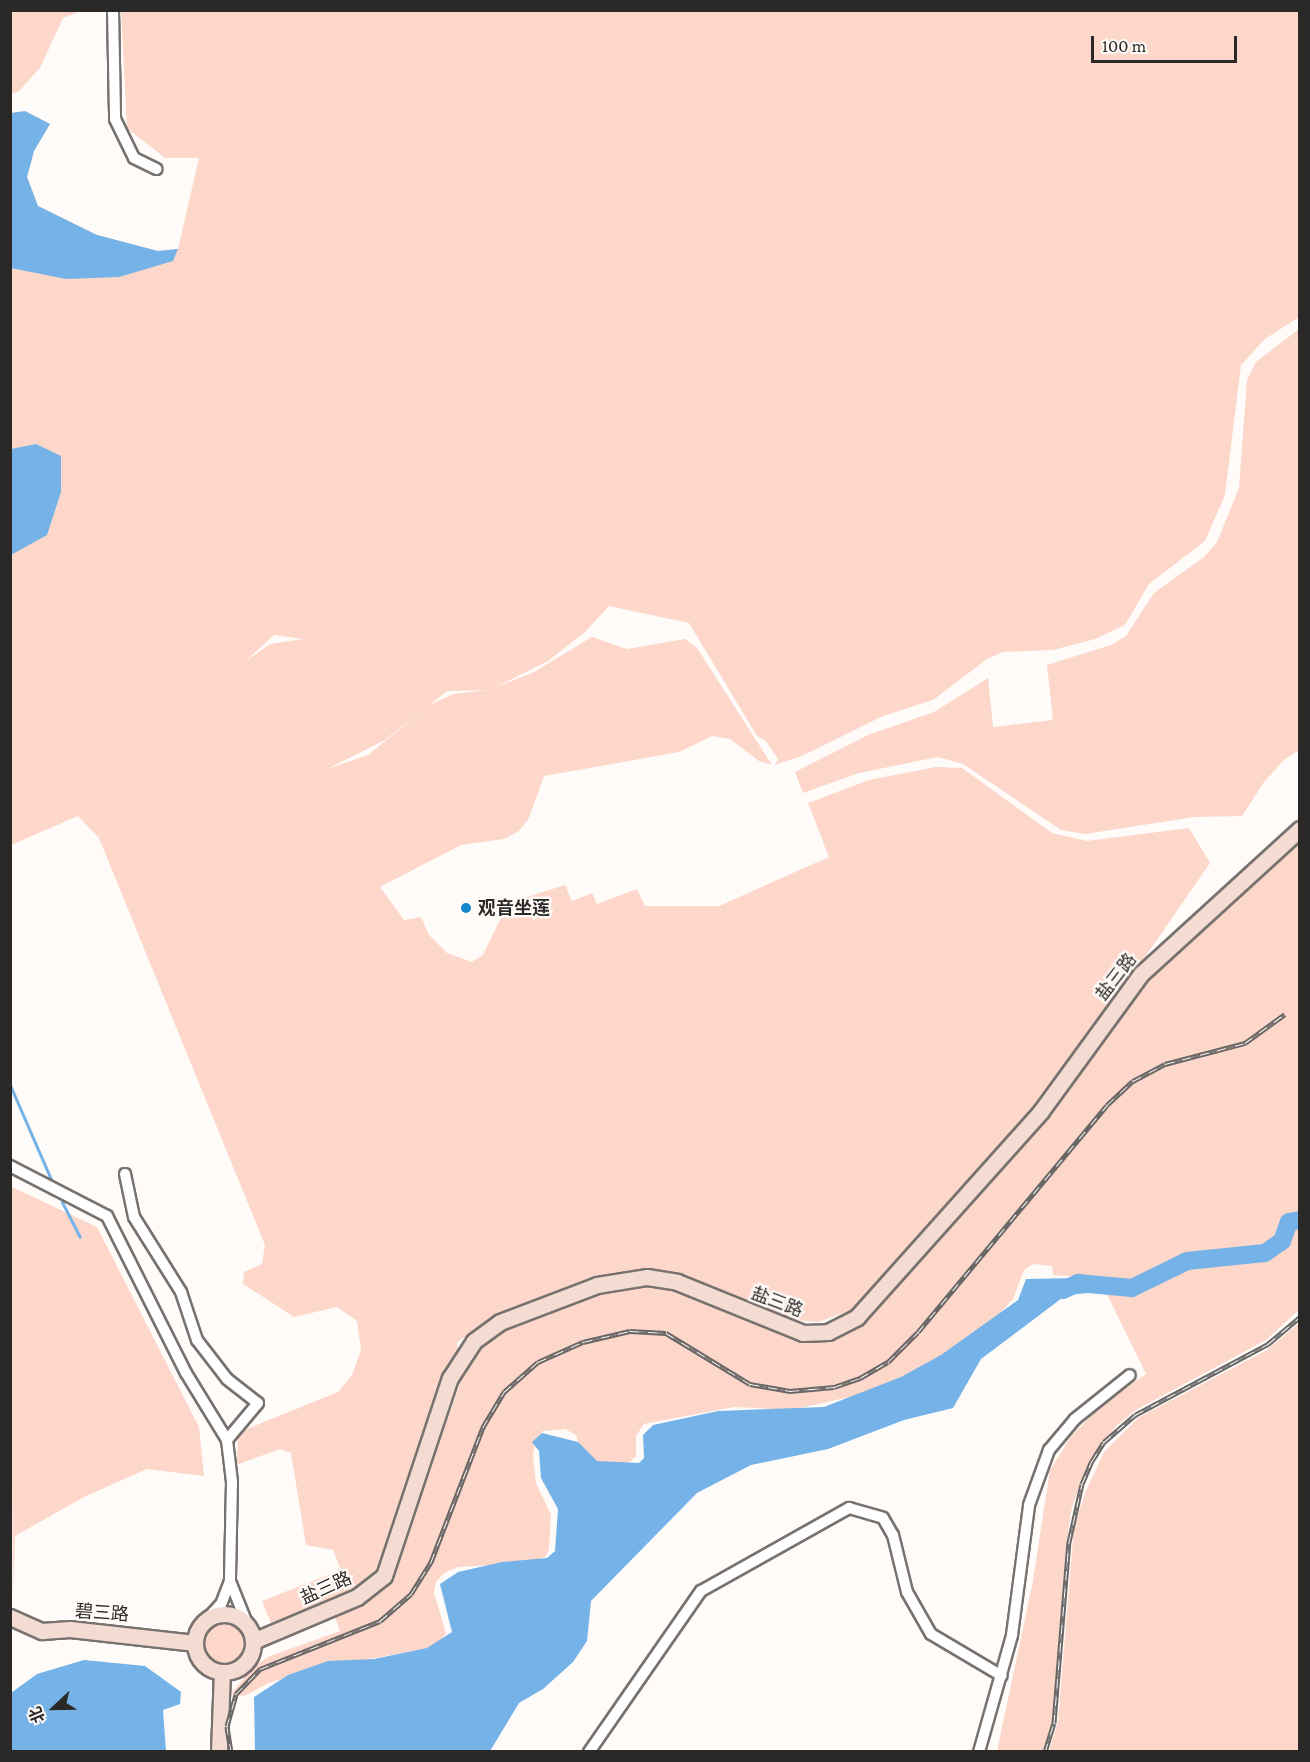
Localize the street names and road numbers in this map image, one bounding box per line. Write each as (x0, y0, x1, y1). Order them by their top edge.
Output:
street label: 盐三路 (1091, 949, 1141, 1005)
street label: 盐三路 (748, 1282, 806, 1322)
street label: 盐三路 (297, 1567, 355, 1609)
street label: 碧三路 (74, 1600, 130, 1626)

